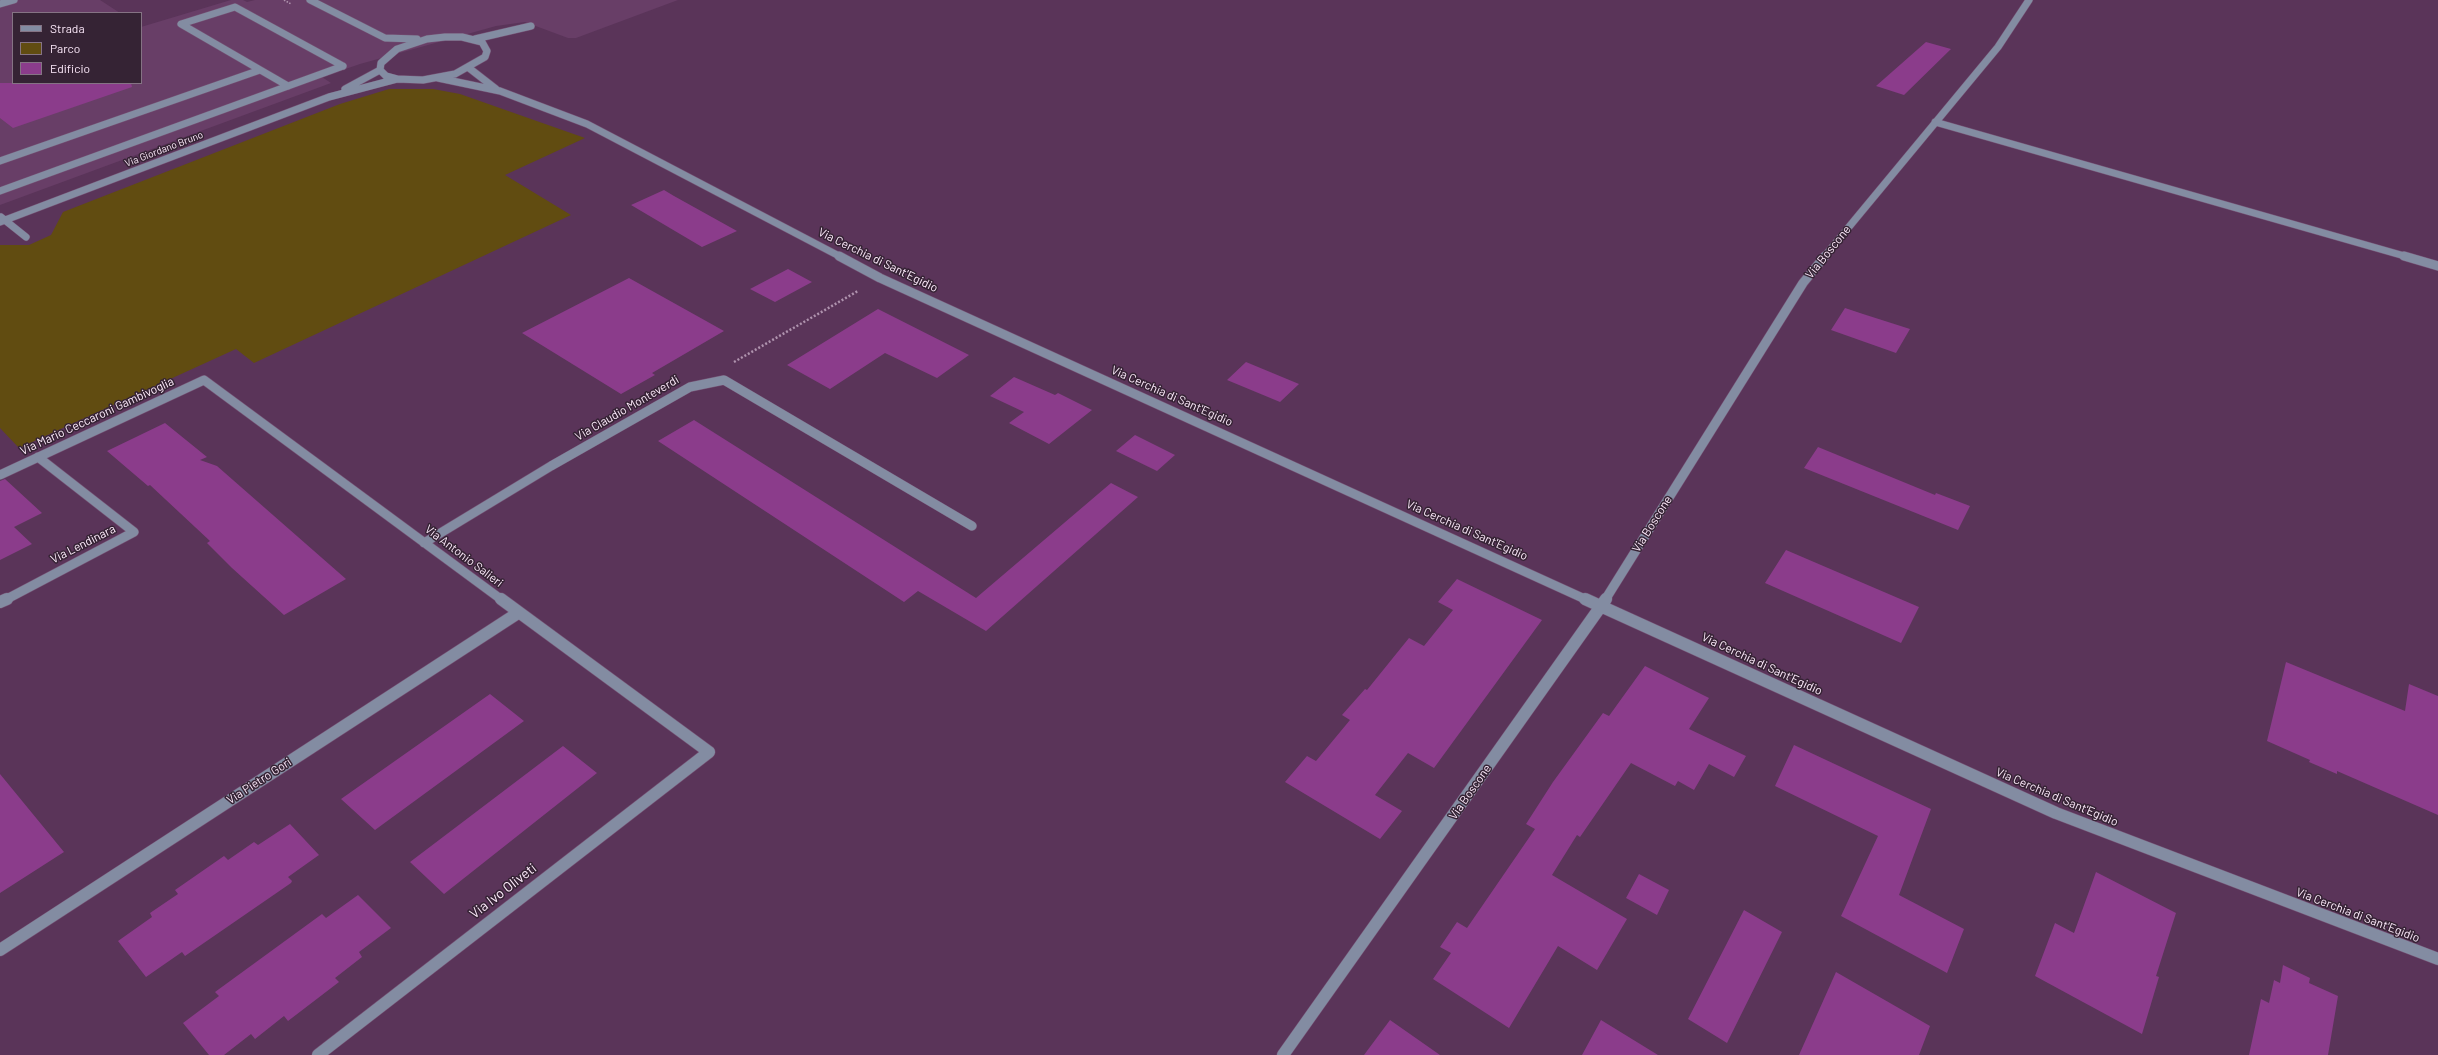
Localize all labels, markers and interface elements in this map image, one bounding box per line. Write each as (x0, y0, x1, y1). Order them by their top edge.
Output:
legend (12, 12, 142, 84)
text: Strada (50, 21, 85, 35)
text: Parco (50, 41, 80, 55)
text: Edificio (50, 61, 90, 75)
street label: Via Giordano Bruno (123, 129, 205, 169)
street label: Via Boscone (1802, 223, 1854, 281)
street label: Via Cerchia di Sant'Egidio (816, 225, 940, 295)
street label: Via Cerchia di Sant'Egidio (1109, 363, 1235, 429)
street label: Via Claudio Monteverdi (572, 372, 682, 444)
street label: Via Mario Ceccaroni Gambivoglia (18, 374, 176, 458)
street label: Via Boscone (1629, 493, 1675, 555)
street label: Via Cerchia di Sant'Egidio (1404, 497, 1530, 563)
street label: Via Lendinara (48, 521, 118, 567)
street label: Via Antonio Salieri (422, 522, 506, 590)
street label: Via Cerchia di Sant'Egidio (1699, 630, 1825, 698)
street label: Via Pietro Gori (224, 755, 294, 807)
street label: Via Boscone (1446, 762, 1494, 822)
street label: Via Cerchia di Sant'Egidio (1994, 765, 2120, 829)
street label: Via Ivo Oliveti (466, 860, 540, 922)
street label: Via Cerchia di Sant'Egidio (2294, 885, 2422, 945)

